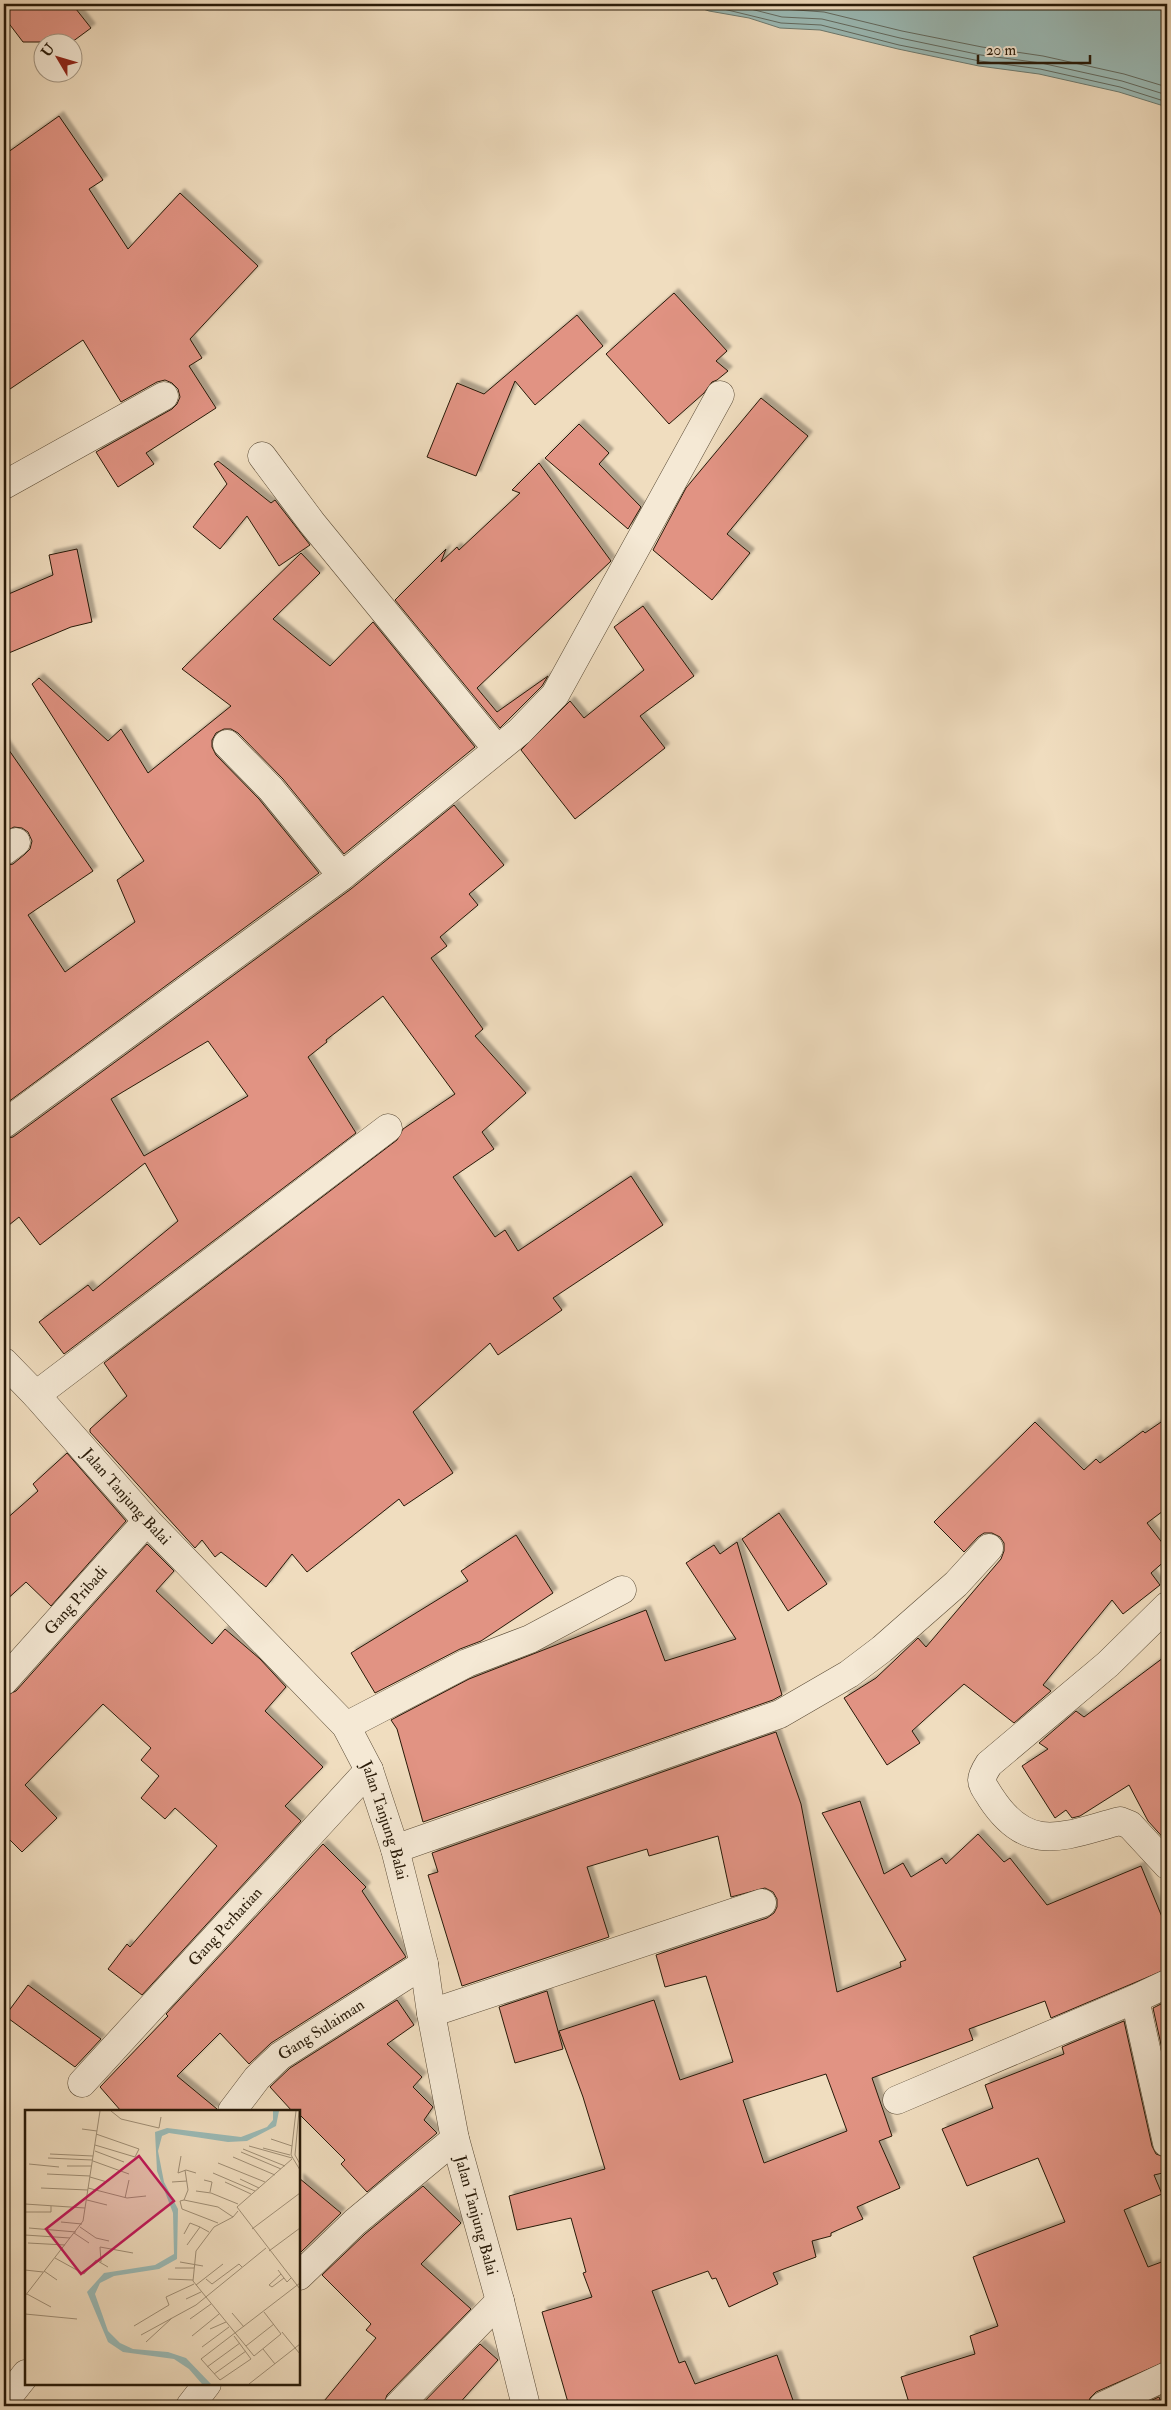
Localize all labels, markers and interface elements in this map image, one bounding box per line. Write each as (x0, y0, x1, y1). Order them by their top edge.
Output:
north arrow (32, 32, 82, 82)
scale bar (978, 32, 1091, 64)
text: U (38, 40, 59, 60)
text: 20 m (986, 41, 1016, 60)
street label: Jalan Tanjung Balai (76, 1443, 175, 1549)
street label: Gang Pribadi (40, 1562, 112, 1639)
street label: Jalan Tanjung Balai (355, 1757, 412, 1882)
street label: Gang Perhatian (184, 1883, 267, 1970)
street label: Gang Sulaiman (274, 1995, 368, 2065)
inset map (25, 2110, 300, 2385)
street label: Jalan Tanjung Balai (449, 2152, 502, 2277)

